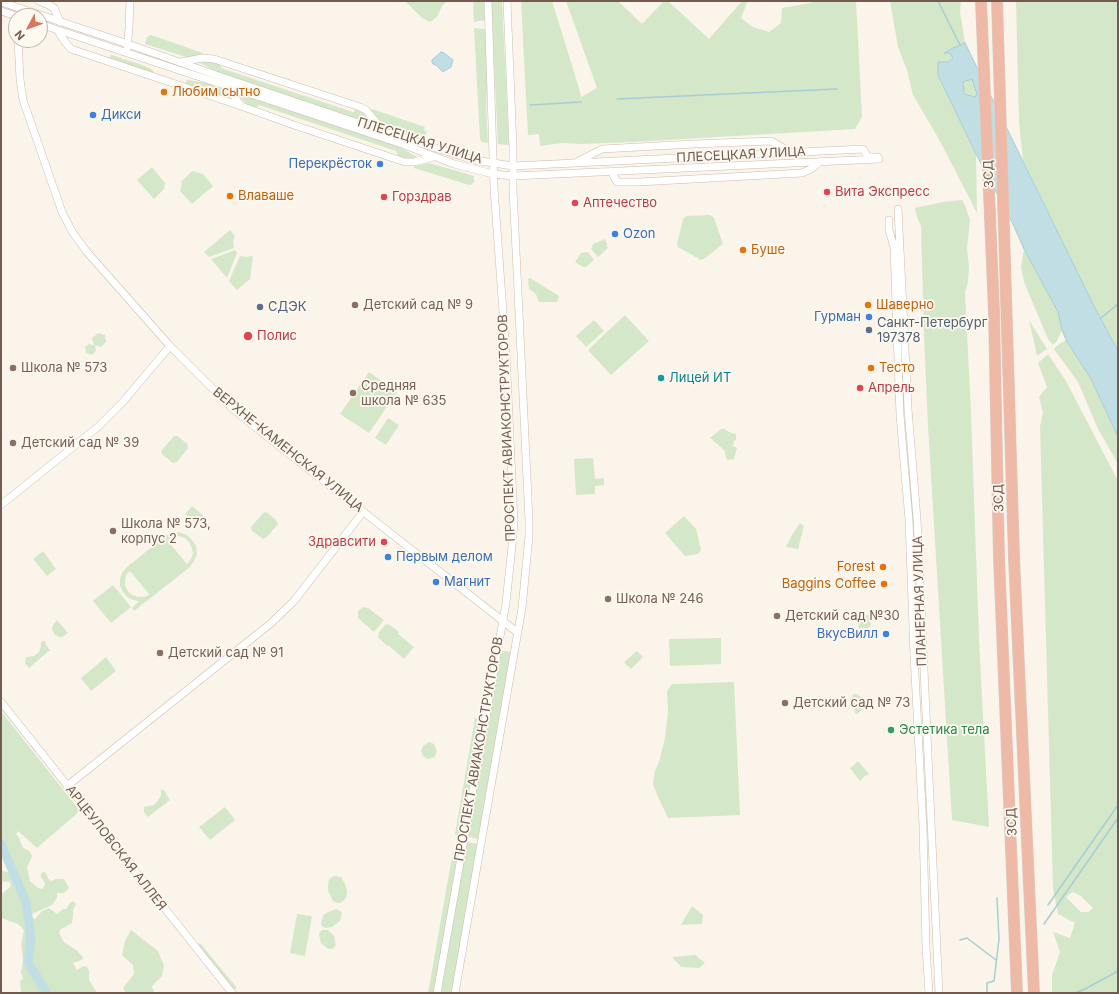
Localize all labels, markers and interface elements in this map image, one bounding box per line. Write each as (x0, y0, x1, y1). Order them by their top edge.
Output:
north arrow (8, 8, 48, 48)
text: N (12, 27, 28, 43)
place label: Любим сытно (172, 84, 260, 100)
marker: Любим сытно (159, 87, 169, 97)
place label: Дикси (101, 107, 141, 123)
marker: Дикси (88, 110, 98, 120)
street label: ПЛЕСЕЦКАЯ УЛИЦА (356, 115, 484, 167)
street label: ПЛЕСЕЦКАЯ УЛИЦА (676, 144, 806, 166)
place label: Перекрёсток (289, 156, 372, 172)
marker: Перекрёсток (375, 159, 385, 169)
street label: ЗСД (981, 160, 997, 188)
place label: Вита Экспресс (835, 184, 930, 200)
marker: Вита Экспресс (822, 187, 832, 197)
place label: Влаваше (238, 188, 294, 204)
place label: Горздрав (392, 189, 452, 205)
marker: Влаваше (225, 191, 235, 201)
marker: Горздрав (379, 192, 389, 202)
place label: Аптечество (583, 195, 657, 211)
marker: Аптечество (570, 198, 580, 208)
place label: Ozon (623, 226, 655, 242)
marker: Ozon (610, 229, 620, 239)
place label: Буше (751, 242, 785, 258)
marker: Буше (738, 245, 748, 255)
place label: Детский сад № 9 (363, 297, 473, 313)
place label: Шаверно (876, 297, 934, 313)
place label: СДЭК (268, 299, 306, 315)
marker: Детский сад № 9 (350, 300, 360, 310)
marker: Шаверно (863, 300, 873, 310)
marker: СДЭК (255, 302, 265, 312)
place label: Гурман (814, 309, 861, 325)
marker: Гурман (864, 312, 874, 322)
street label: ПРОСПЕКТ АВИАКОНСТРУКТОРОВ (495, 314, 519, 542)
place label: Санкт-Петербург 197378 (877, 315, 987, 346)
marker: Санкт-Петербург 197378 (864, 325, 874, 335)
place label: Полис (257, 328, 297, 344)
marker: Полис (242, 330, 254, 342)
place label: Школа № 573 (21, 360, 107, 376)
place label: Тесто (879, 360, 915, 376)
marker: Школа № 573 (8, 363, 18, 373)
marker: Тесто (866, 363, 876, 373)
place label: Лицей ИТ (669, 370, 731, 386)
marker: Лицей ИТ (656, 373, 666, 383)
place label: Средняя школа № 635 (361, 378, 447, 409)
place label: Апрель (868, 380, 915, 396)
marker: Апрель (855, 383, 865, 393)
street label: ВЕРХНЕ-КАМЕНСКАЯ УЛИЦА (210, 384, 366, 516)
marker: Средняя школа № 635 (348, 388, 358, 398)
place label: Детский сад № 39 (21, 435, 139, 451)
marker: Детский сад № 39 (8, 438, 18, 448)
street label: ЗСД (991, 484, 1007, 512)
place label: Школа № 573, корпус 2 (121, 516, 211, 547)
marker: Школа № 573, корпус 2 (108, 526, 118, 536)
place label: Здравсити (308, 534, 376, 550)
street label: ПЛАНЕРНАЯ УЛИЦА (910, 535, 930, 667)
marker: Здравсити (379, 537, 389, 547)
place label: Первым делом (396, 549, 493, 565)
marker: Первым делом (383, 552, 393, 562)
place label: Forest (837, 559, 875, 575)
marker: Forest (878, 562, 888, 572)
place label: Магнит (444, 574, 490, 590)
place label: Baggins Coffee (782, 576, 876, 592)
marker: Магнит (431, 577, 441, 587)
marker: Baggins Coffee (879, 579, 889, 589)
place label: Школа № 246 (616, 591, 703, 607)
marker: Школа № 246 (603, 594, 613, 604)
place label: Детский сад №30 (785, 608, 900, 624)
marker: Детский сад №30 (772, 611, 782, 621)
place label: ВкусВилл (817, 626, 878, 642)
marker: ВкусВилл (881, 629, 891, 639)
street label: ПРОСПЕКТ АВИАКОНСТРУКТОРОВ (452, 636, 506, 862)
place label: Детский сад № 91 (168, 645, 283, 661)
marker: Детский сад № 91 (155, 648, 165, 658)
place label: Детский сад № 73 (793, 695, 910, 711)
marker: Детский сад № 73 (780, 698, 790, 708)
place label: Эстетика тела (899, 722, 989, 738)
marker: Эстетика тела (886, 725, 896, 735)
street label: АРЦЕУЛОВСКАЯ АЛЛЕЯ (62, 782, 170, 914)
street label: ЗСД (1003, 808, 1021, 836)

